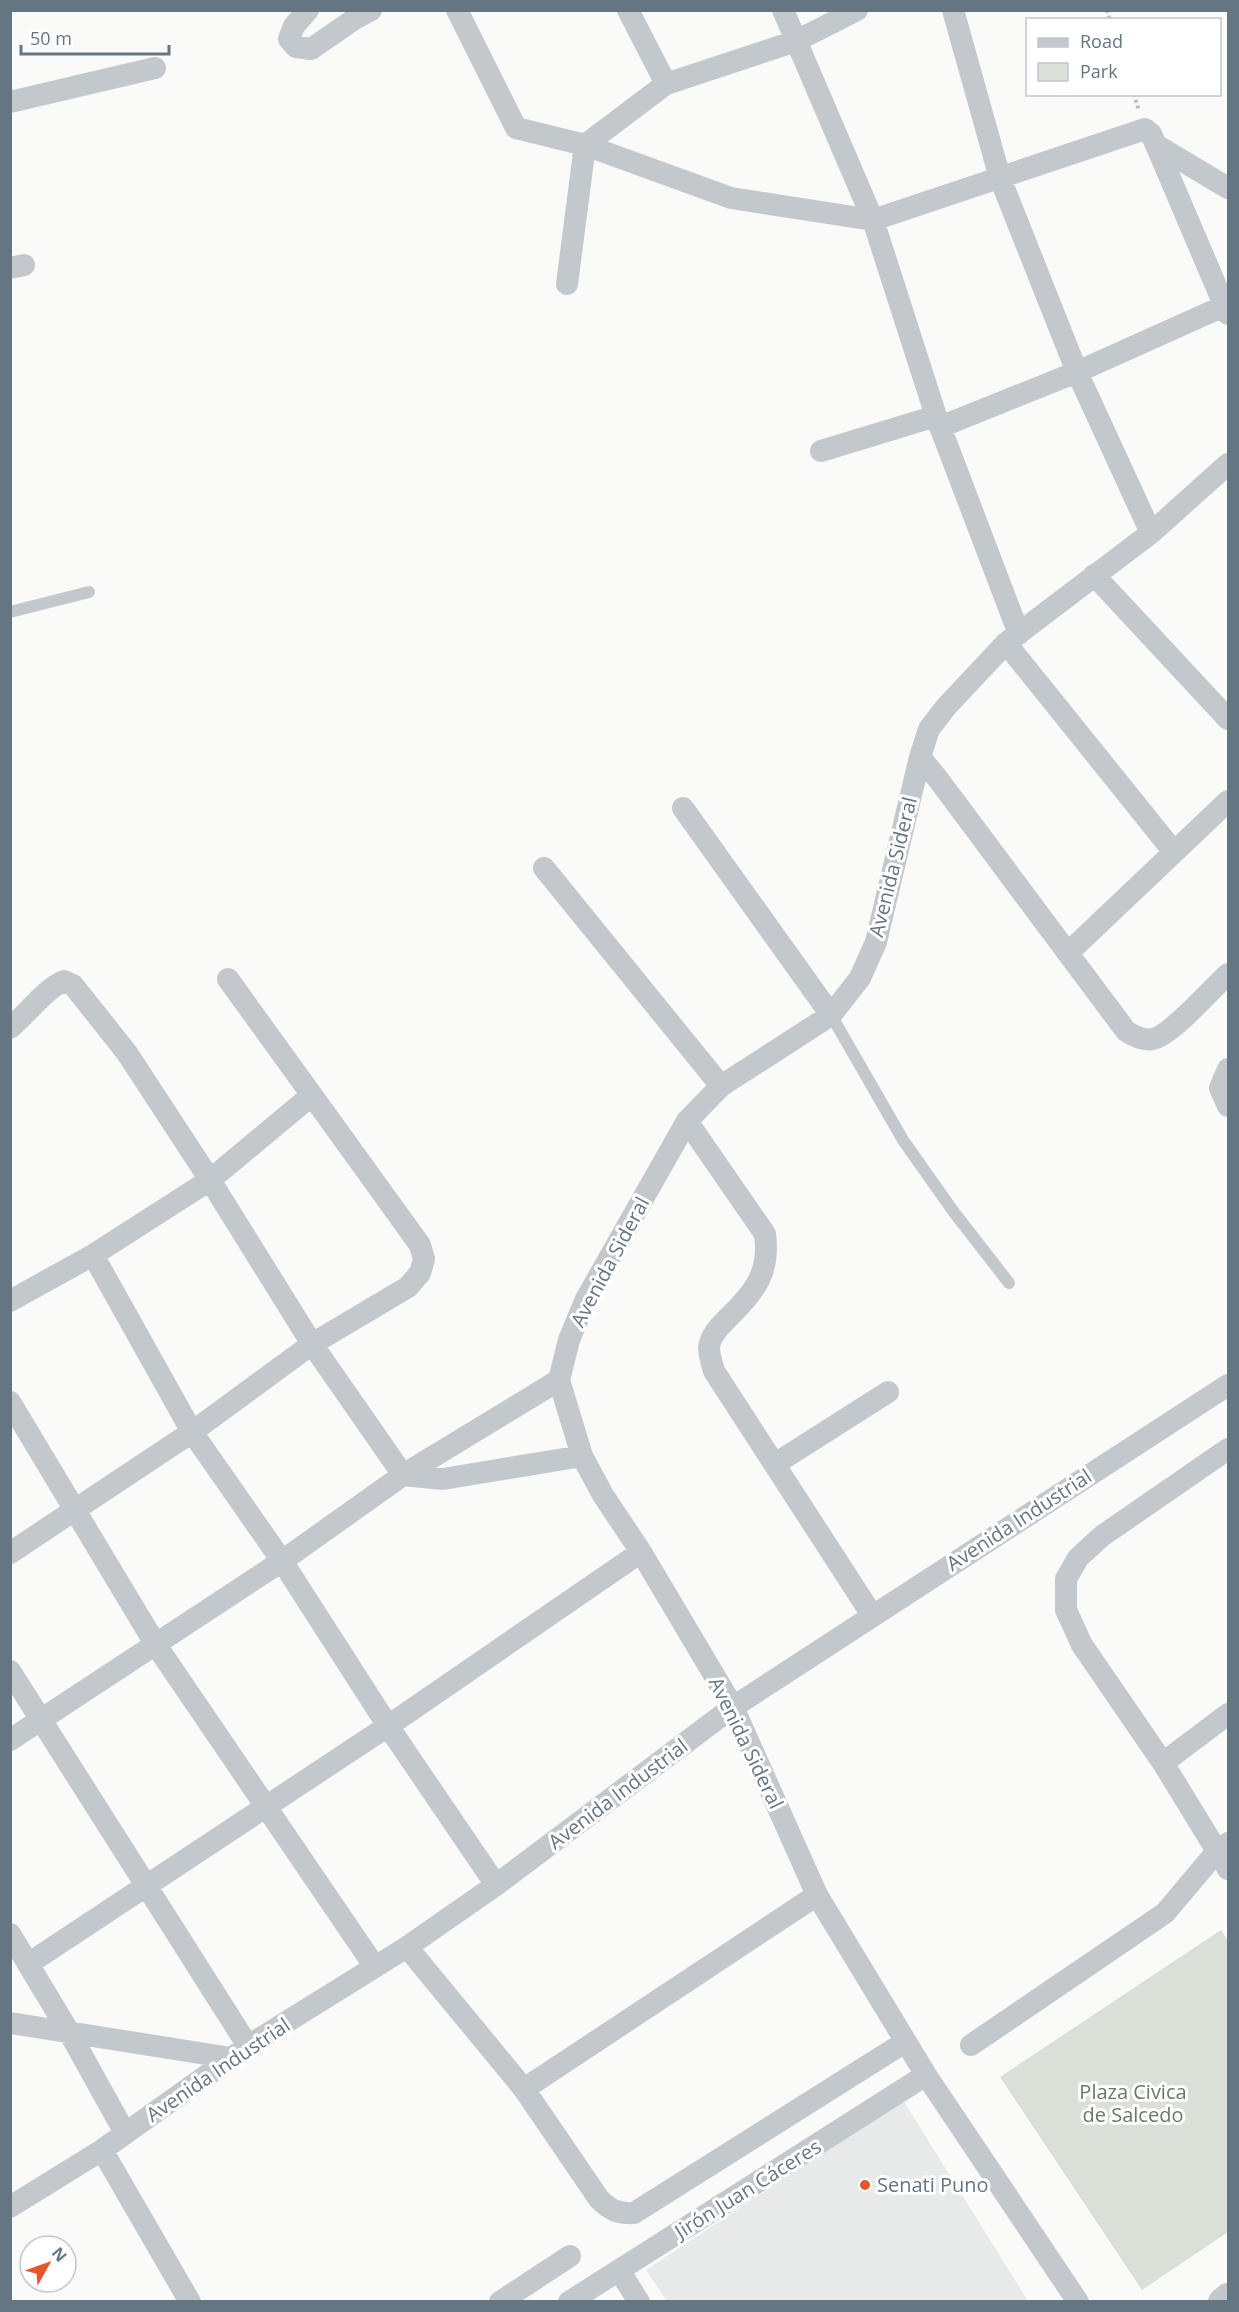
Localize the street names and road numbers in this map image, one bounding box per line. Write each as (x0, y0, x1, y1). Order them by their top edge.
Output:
street label: Avenida Sideral (862, 794, 923, 940)
street label: Avenida Sideral (564, 1192, 655, 1331)
street label: Avenida Industrial (941, 1462, 1097, 1577)
street label: Avenida Sideral (703, 1672, 790, 1813)
street label: Avenida Industrial (542, 1732, 693, 1855)
street label: Avenida Industrial (140, 2011, 295, 2128)
street label: Jirón Juan Cáceres (668, 2133, 826, 2246)

